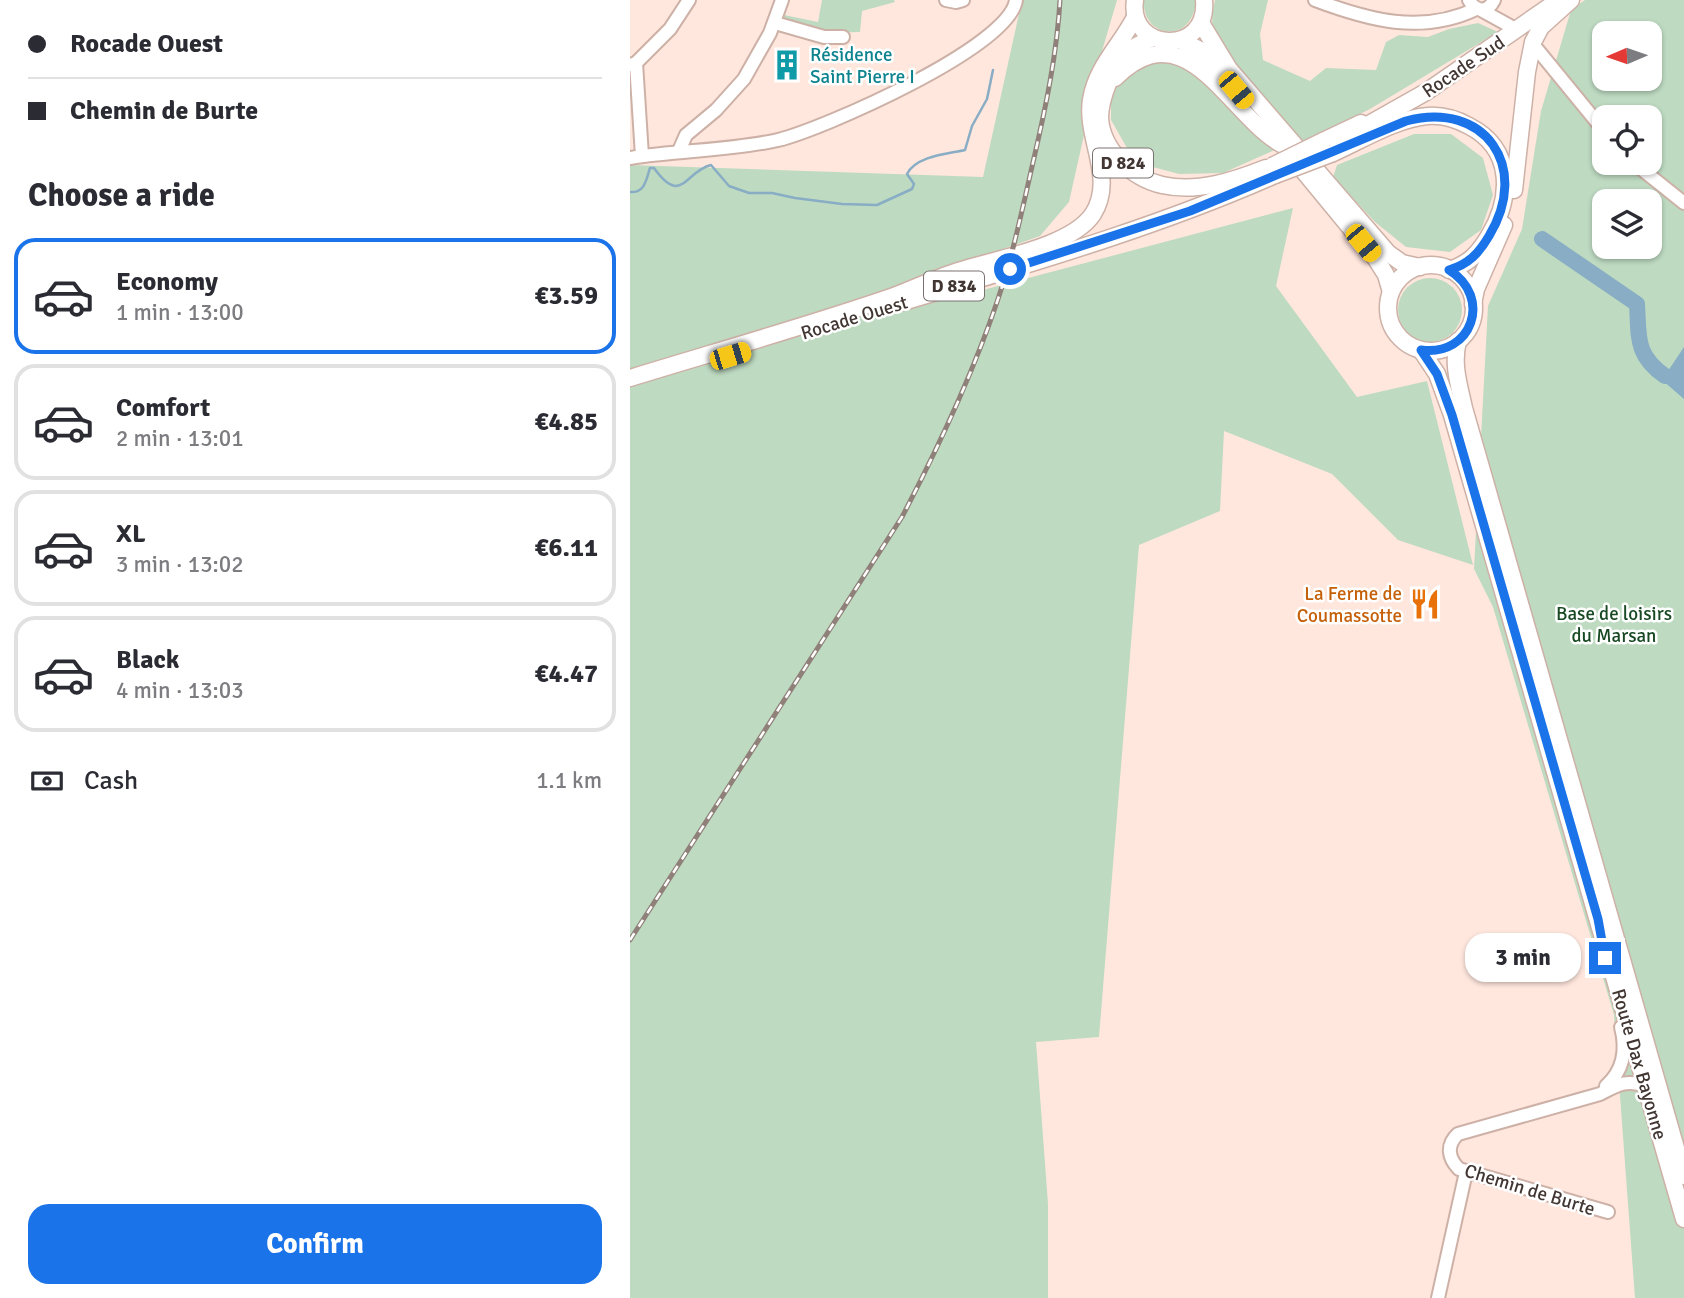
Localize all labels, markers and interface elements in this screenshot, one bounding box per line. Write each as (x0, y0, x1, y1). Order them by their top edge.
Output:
north arrow (1592, 21, 1662, 91)
map controls (1592, 21, 1662, 259)
text: Rocade Ouest (70, 28, 223, 60)
street label: Rocade Sud (1418, 31, 1509, 103)
place label: Résidence Saint Pierre I (810, 43, 915, 89)
building icon: Résidence Saint Pierre I (770, 48, 804, 82)
car (1215, 67, 1258, 113)
text: Chemin de Burte (70, 95, 258, 127)
button: locate (1592, 105, 1662, 175)
road number: D 824 (1093, 148, 1153, 178)
text: Choose a ride (28, 176, 215, 215)
button: layers (1592, 189, 1662, 259)
car (1342, 220, 1385, 266)
route start (994, 253, 1026, 285)
icon: car (32, 265, 95, 328)
text: Economy (116, 266, 218, 298)
road number: D 834 (924, 272, 984, 300)
text: €3.59 (534, 280, 598, 312)
street label: Rocade Ouest (798, 290, 911, 346)
text: 1 min · 13:00 (116, 298, 244, 327)
car (707, 340, 754, 372)
icon: car (32, 391, 95, 454)
text: Comfort (116, 392, 210, 424)
text: €4.85 (534, 406, 598, 438)
text: 2 min · 13:01 (116, 424, 244, 453)
icon: car (32, 517, 95, 580)
text: XL (116, 518, 146, 550)
text: €6.11 (534, 532, 598, 564)
text: 3 min · 13:02 (116, 550, 244, 579)
place label: La Ferme de Coumassotte (1297, 582, 1402, 628)
restaurant icon: La Ferme de Coumassotte (1408, 587, 1442, 621)
park label: Base de loisirs du Marsan (1556, 602, 1672, 648)
icon: car (32, 643, 95, 706)
text: Black (116, 644, 179, 676)
text: €4.47 (534, 658, 598, 690)
text: 4 min · 13:03 (116, 676, 244, 705)
icon: cash (28, 762, 66, 800)
text: Cash (84, 765, 138, 797)
text: 1.1 km (536, 766, 602, 795)
callout: 3 min (1465, 934, 1580, 982)
route end (1589, 942, 1621, 974)
text: 3 min (1495, 943, 1551, 972)
street label: Route Dax Bayonne (1606, 986, 1672, 1143)
street label: Chemin de Burte (1462, 1159, 1598, 1221)
button: Confirm (28, 1204, 602, 1284)

